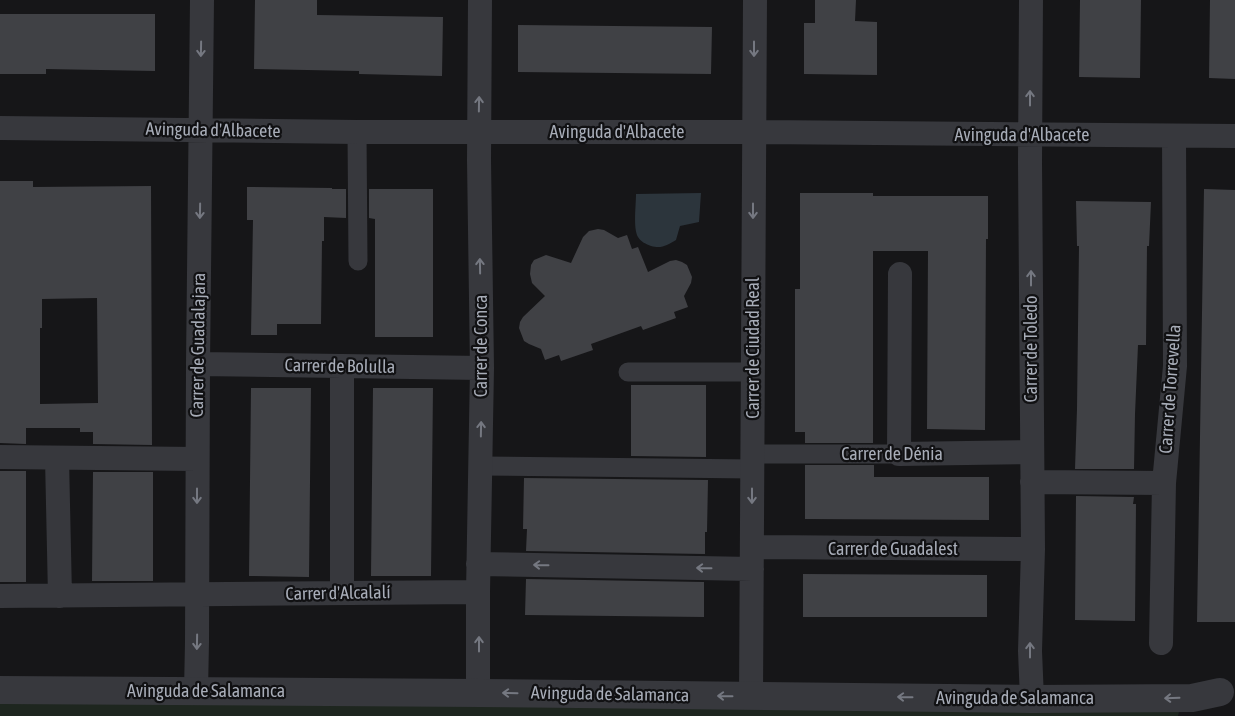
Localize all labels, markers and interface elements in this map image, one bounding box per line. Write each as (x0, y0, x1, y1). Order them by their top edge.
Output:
one-way arrow (196, 40, 206, 56)
one-way arrow (749, 40, 759, 56)
one-way arrow (1025, 90, 1035, 106)
one-way arrow (474, 96, 484, 112)
street label: Avinguda d'Albacete (145, 118, 281, 141)
street label: Avinguda d'Albacete (550, 121, 684, 142)
street label: Avinguda d'Albacete (955, 124, 1089, 145)
one-way arrow (195, 202, 205, 219)
one-way arrow (748, 202, 758, 219)
one-way arrow (475, 259, 485, 275)
one-way arrow (1026, 270, 1036, 286)
street label: Carrer de Guadalajara (186, 272, 209, 418)
street label: Carrer de Ciudad Real (742, 277, 763, 419)
street label: Carrer de Conca (470, 295, 491, 397)
street label: Carrer de Toledo (1020, 295, 1041, 403)
street label: Carrer de Torrevella (1155, 324, 1184, 454)
street label: Carrer de Bolulla (285, 354, 395, 377)
one-way arrow (476, 421, 486, 438)
street label: Carrer de Dénia (841, 443, 943, 464)
one-way arrow (192, 488, 202, 504)
one-way arrow (747, 488, 757, 504)
street label: Carrer de Guadalest (828, 538, 958, 559)
one-way arrow (533, 560, 550, 570)
one-way arrow (696, 563, 712, 573)
street label: Carrer d'Alcalalí (285, 581, 391, 604)
one-way arrow (192, 634, 202, 650)
one-way arrow (474, 636, 484, 652)
one-way arrow (1025, 642, 1035, 658)
street label: Avinguda de Salamanca (127, 680, 285, 701)
street label: Avinguda de Salamanca (531, 682, 689, 705)
street label: Avinguda de Salamanca (936, 687, 1094, 708)
one-way arrow (502, 688, 518, 698)
one-way arrow (717, 691, 733, 701)
one-way arrow (897, 692, 913, 702)
one-way arrow (1164, 694, 1180, 703)

